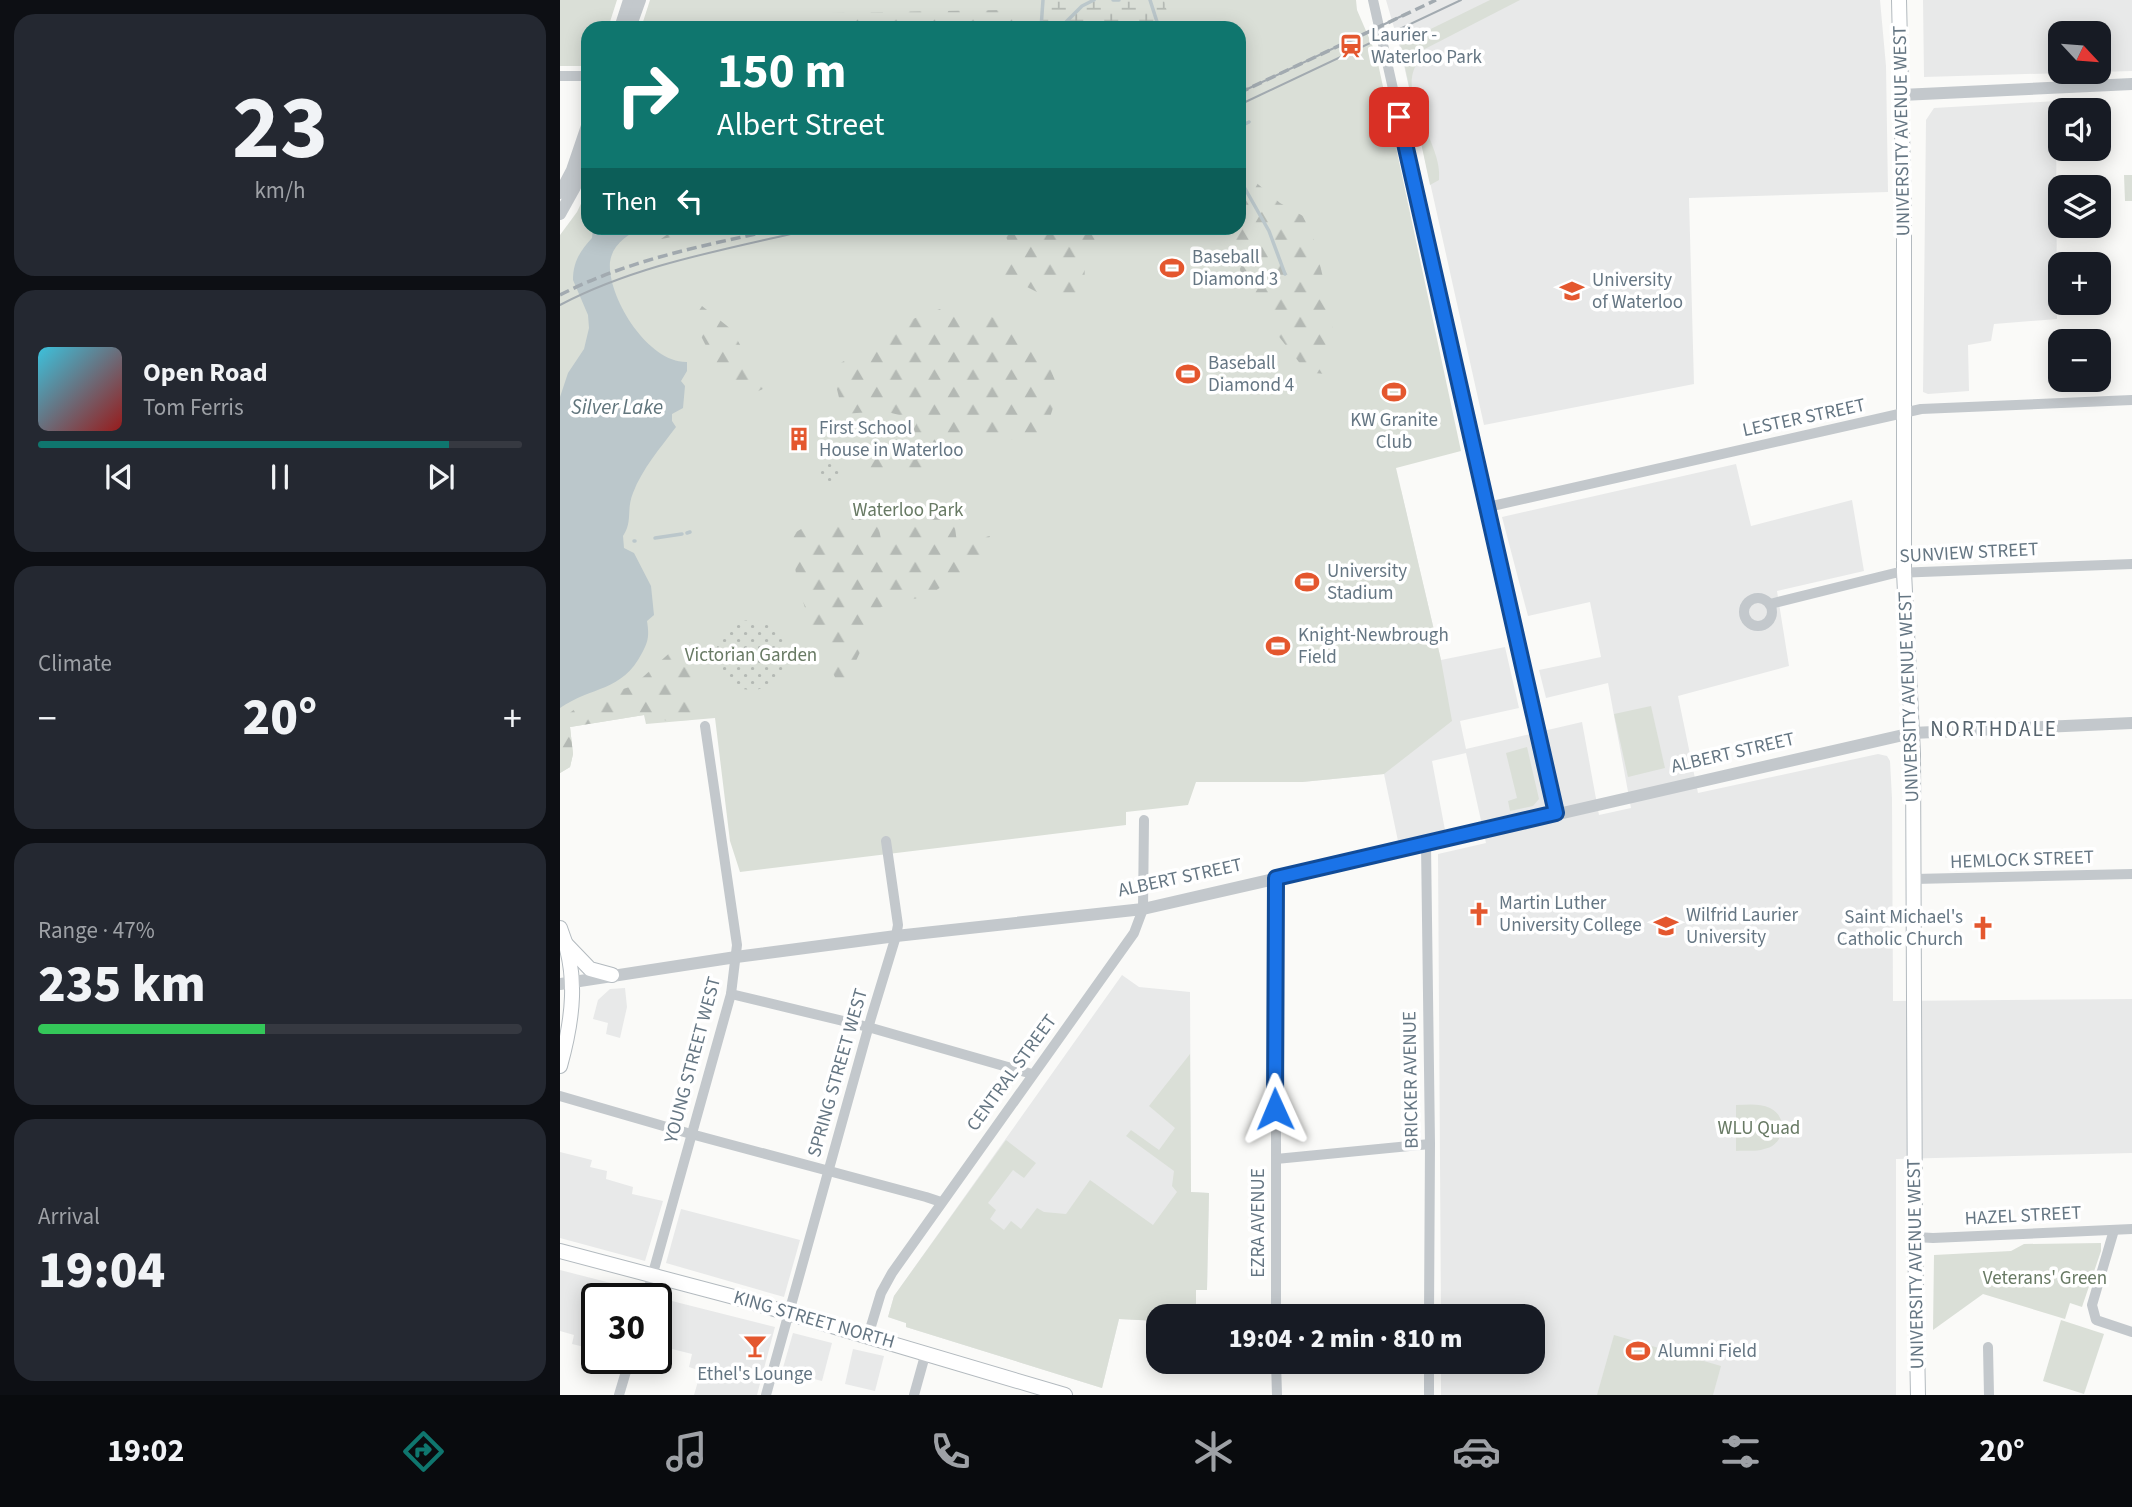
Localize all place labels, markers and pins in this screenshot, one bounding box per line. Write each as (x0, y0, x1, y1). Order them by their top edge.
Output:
place label: Laurier - Waterloo Park (1371, 22, 1482, 71)
station icon: Laurier - Waterloo Park (1337, 32, 1365, 60)
pin (1369, 87, 1429, 147)
place label: Baseball Diamond 3 (1192, 244, 1278, 293)
sports icon: Baseball Diamond 3 (1158, 254, 1186, 282)
place label: University of Waterloo (1592, 267, 1683, 316)
school or university icon: University of Waterloo (1558, 277, 1586, 305)
place label: Baseball Diamond 4 (1208, 350, 1294, 399)
sports icon: Baseball Diamond 4 (1174, 360, 1202, 388)
sports icon: KW Granite Club (1380, 378, 1408, 406)
place label: KW Granite Club (1350, 407, 1438, 456)
place label: First School House in Waterloo (819, 415, 964, 464)
building icon: First School House in Waterloo (785, 425, 813, 453)
place label: University Stadium (1327, 558, 1407, 607)
sports icon: University Stadium (1293, 568, 1321, 596)
place label: Knight-Newbrough Field (1298, 622, 1449, 671)
sports icon: Knight-Newbrough Field (1264, 632, 1292, 660)
place label: Martin Luther University College (1499, 890, 1642, 939)
church icon: Martin Luther University College (1465, 900, 1493, 928)
place label: Wilfrid Laurier University (1686, 902, 1798, 951)
place label: Saint Michael's Catholic Church (1837, 904, 1963, 953)
school or university icon: Wilfrid Laurier University (1652, 912, 1680, 940)
church icon: Saint Michael's Catholic Church (1969, 914, 1997, 942)
bar icon: Ethel's Lounge (741, 1332, 769, 1360)
sports icon: Alumni Field (1624, 1337, 1652, 1365)
place label: Alumni Field (1658, 1338, 1757, 1365)
place label: Ethel's Lounge (697, 1361, 813, 1388)

